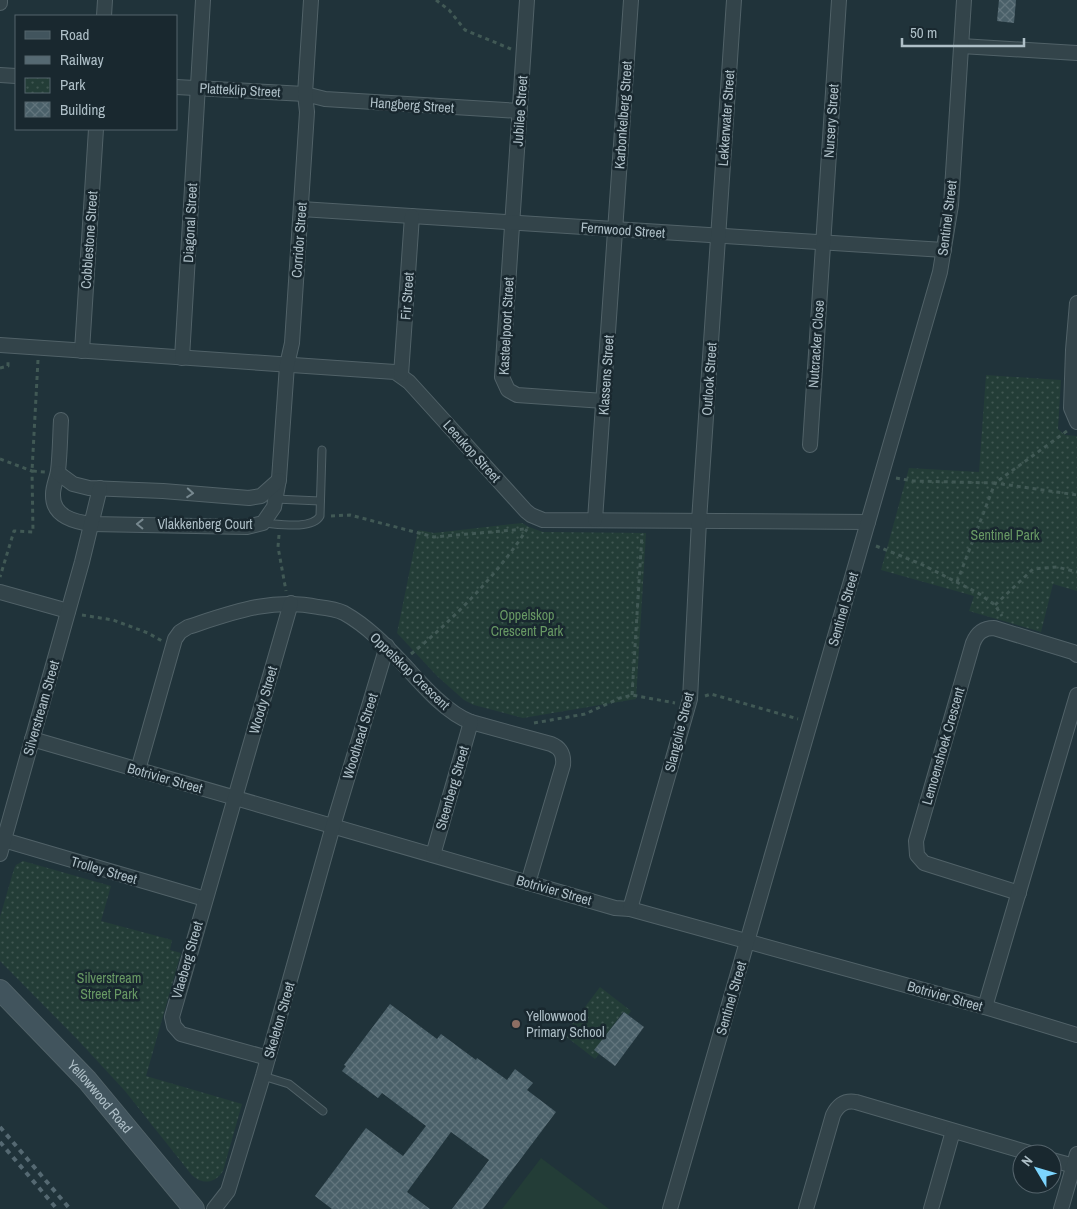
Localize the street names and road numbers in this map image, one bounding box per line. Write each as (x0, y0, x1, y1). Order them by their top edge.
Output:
street label: Karbonkelberg Street (610, 60, 636, 170)
street label: Lekkerwater Street (714, 69, 738, 167)
street label: Jubilee Street (509, 75, 531, 147)
street label: Platteklip Street (199, 79, 281, 101)
street label: Nursery Street (819, 83, 843, 159)
street label: Hangberg Street (369, 93, 455, 117)
street label: Sentinel Street (933, 179, 961, 257)
street label: Diagonal Street (179, 183, 201, 263)
street label: Cobblestone Street (77, 190, 101, 290)
street label: Corridor Street (287, 202, 311, 278)
street label: Fernwood Street (580, 218, 666, 242)
street label: Fir Street (396, 272, 418, 320)
street label: Kasteelpoort Street (494, 276, 518, 376)
street label: Nutcracker Close (804, 299, 828, 389)
street label: Klassens Street (594, 334, 618, 416)
street label: Outlook Street (697, 342, 721, 416)
street label: Leeukop Street (439, 416, 505, 486)
street label: Vlakkenberg Court (157, 515, 253, 533)
street label: Sentinel Street (824, 570, 862, 648)
street label: Oppelskop Crescent (366, 628, 454, 714)
street label: Silverstream Street (19, 658, 63, 758)
street label: Woody Street (245, 664, 281, 736)
street label: Lemoenshoek Crescent (918, 685, 968, 807)
street label: Slangolie Street (660, 690, 698, 774)
street label: Woodhead Street (338, 691, 382, 781)
street label: Steenberg Street (431, 744, 473, 832)
street label: Botrivier Street (125, 759, 205, 797)
street label: Trolley Street (69, 852, 139, 888)
street label: Botrivier Street (514, 871, 594, 909)
street label: Vlaeberg Street (167, 919, 207, 1001)
street label: Sentinel Street (712, 959, 750, 1037)
street label: Botrivier Street (905, 977, 985, 1015)
street label: Skeleton Street (260, 980, 298, 1060)
street label: Yellowwood Road (63, 1056, 136, 1137)

